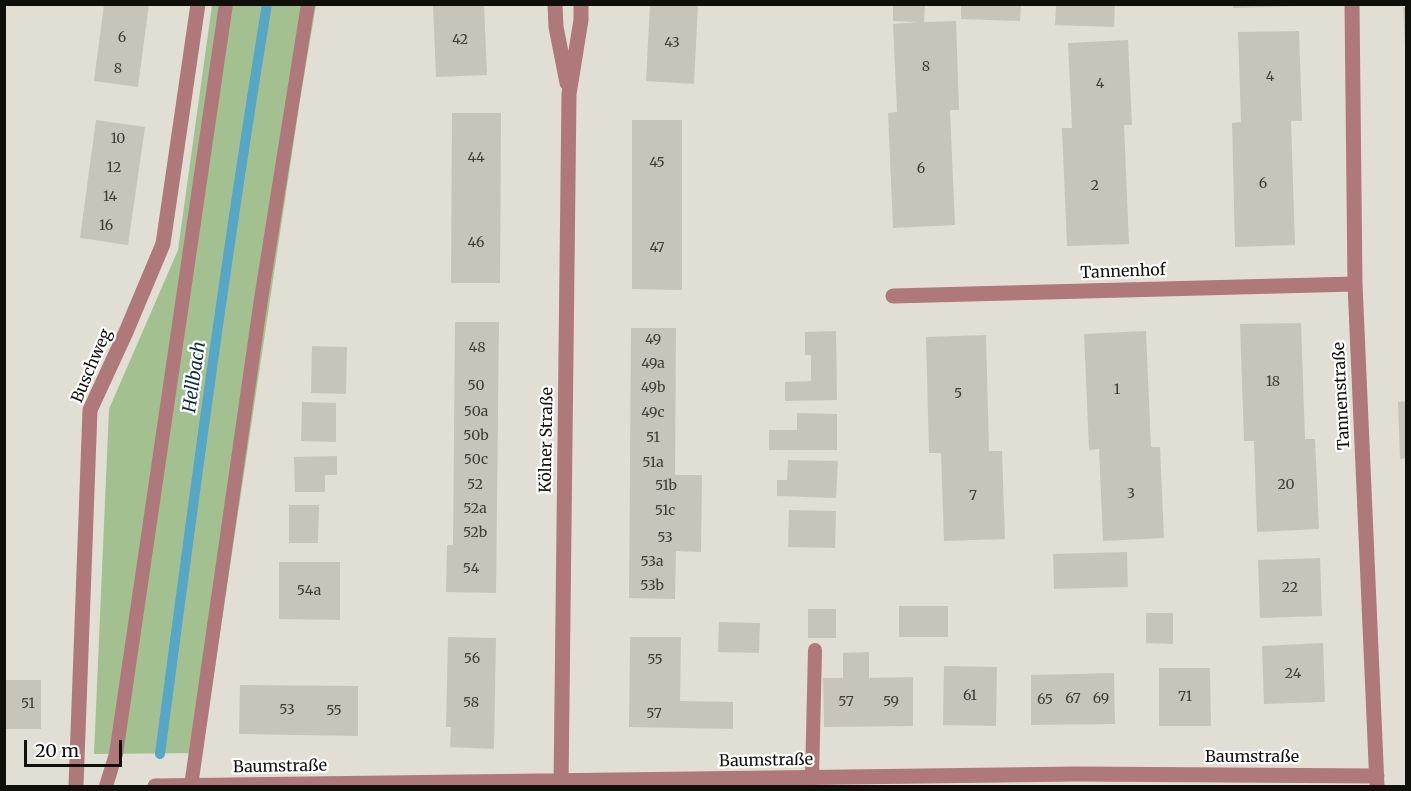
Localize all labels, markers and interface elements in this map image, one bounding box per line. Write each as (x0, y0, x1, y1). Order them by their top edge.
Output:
house number: 6 (118, 30, 126, 46)
house number: 42 (452, 32, 468, 48)
house number: 43 (664, 35, 680, 51)
house number: 8 (922, 59, 930, 75)
house number: 8 (114, 61, 122, 77)
house number: 4 (1266, 69, 1274, 85)
house number: 4 (1096, 76, 1104, 92)
house number: 10 (111, 131, 125, 147)
house number: 44 (467, 150, 485, 166)
house number: 45 (649, 155, 665, 171)
house number: 12 (107, 160, 121, 176)
house number: 6 (917, 161, 925, 177)
house number: 6 (1259, 176, 1267, 192)
house number: 2 (1091, 178, 1099, 194)
house number: 14 (103, 189, 117, 205)
house number: 16 (99, 218, 113, 234)
house number: 46 (468, 235, 484, 251)
house number: 47 (649, 240, 665, 256)
street label: Tannenhof (1080, 261, 1166, 283)
street label: Buschweg (68, 326, 116, 406)
house number: 49 (645, 332, 661, 348)
water label: Hellbach (179, 340, 211, 414)
house number: 48 (469, 340, 485, 356)
street label: Tannenstraße (1330, 341, 1354, 451)
house number: 49a (641, 356, 665, 372)
house number: 18 (1266, 374, 1280, 390)
house number: 50 (468, 378, 484, 394)
house number: 49b (641, 380, 665, 396)
house number: 1 (1114, 382, 1120, 398)
house number: 5 (954, 386, 962, 402)
street label: Kölner Straße (536, 387, 558, 493)
house number: 50a (464, 404, 488, 420)
house number: 49c (641, 405, 665, 421)
house number: 50b (463, 428, 489, 444)
house number: 51 (646, 430, 660, 446)
house number: 50c (464, 452, 488, 468)
house number: 51a (642, 455, 664, 471)
house number: 52 (467, 477, 483, 493)
house number: 20 (1277, 477, 1295, 493)
house number: 51b (655, 478, 677, 494)
house number: 3 (1127, 486, 1135, 502)
house number: 7 (969, 488, 977, 504)
house number: 52a (463, 501, 487, 517)
house number: 51c (655, 503, 675, 519)
house number: 52b (463, 525, 487, 541)
house number: 53 (657, 530, 673, 546)
house number: 53a (640, 554, 664, 570)
house number: 54 (463, 561, 479, 577)
house number: 53b (640, 578, 664, 594)
house number: 22 (1282, 580, 1298, 596)
house number: 54a (297, 583, 321, 599)
house number: 56 (464, 651, 480, 667)
house number: 55 (647, 652, 663, 668)
house number: 24 (1285, 666, 1301, 682)
house number: 61 (963, 688, 977, 704)
house number: 71 (1178, 689, 1192, 705)
house number: 67 (1065, 691, 1081, 707)
house number: 69 (1093, 691, 1109, 707)
house number: 65 (1037, 692, 1053, 708)
house number: 57 (838, 694, 854, 710)
house number: 59 (883, 694, 899, 710)
house number: 58 (463, 695, 479, 711)
house number: 51 (21, 696, 35, 712)
house number: 53 (279, 702, 295, 718)
house number: 55 (326, 703, 342, 719)
house number: 57 (646, 706, 662, 722)
scale bar (27, 728, 124, 766)
text: 20 m (35, 739, 79, 762)
street label: Baumstraße (1205, 747, 1299, 767)
street label: Baumstraße (719, 751, 813, 771)
street label: Baumstraße (233, 757, 327, 777)

